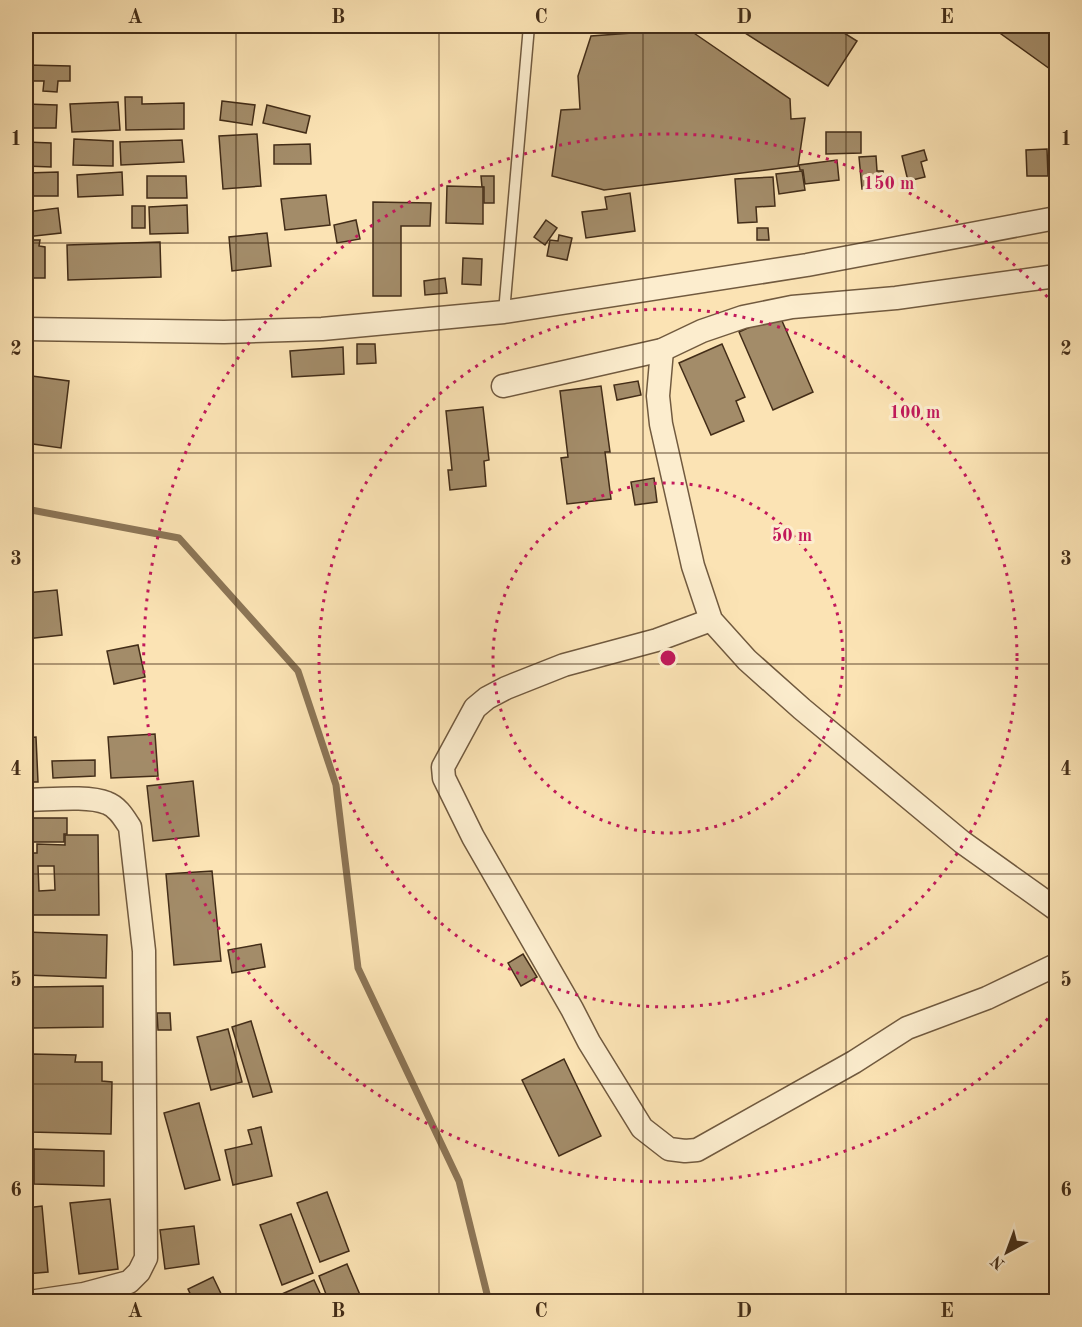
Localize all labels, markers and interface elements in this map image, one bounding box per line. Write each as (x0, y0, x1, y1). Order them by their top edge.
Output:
text: A (127, 8, 143, 28)
text: B (331, 8, 345, 28)
text: C (534, 8, 548, 28)
text: D (736, 8, 752, 28)
text: E (940, 8, 954, 28)
text: 1 (10, 130, 22, 150)
text: 1 (1060, 130, 1072, 150)
text: 150 m (864, 175, 914, 193)
text: 2 (10, 340, 22, 360)
text: 2 (1060, 340, 1072, 360)
text: 100 m (890, 404, 940, 422)
text: 50 m (772, 527, 812, 545)
text: 3 (10, 550, 22, 570)
text: 3 (1060, 550, 1072, 570)
centre of rings (658, 648, 678, 668)
text: 4 (10, 760, 22, 780)
text: 4 (1060, 760, 1072, 780)
text: 5 (10, 970, 22, 991)
text: 5 (1060, 970, 1072, 991)
text: 6 (10, 1181, 22, 1201)
text: 6 (1060, 1181, 1072, 1201)
north arrow (977, 1222, 1037, 1282)
text: N (988, 1251, 1008, 1272)
text: A (127, 1302, 143, 1322)
text: B (331, 1302, 345, 1322)
text: C (534, 1302, 548, 1322)
text: D (736, 1302, 752, 1322)
text: E (940, 1302, 954, 1322)

